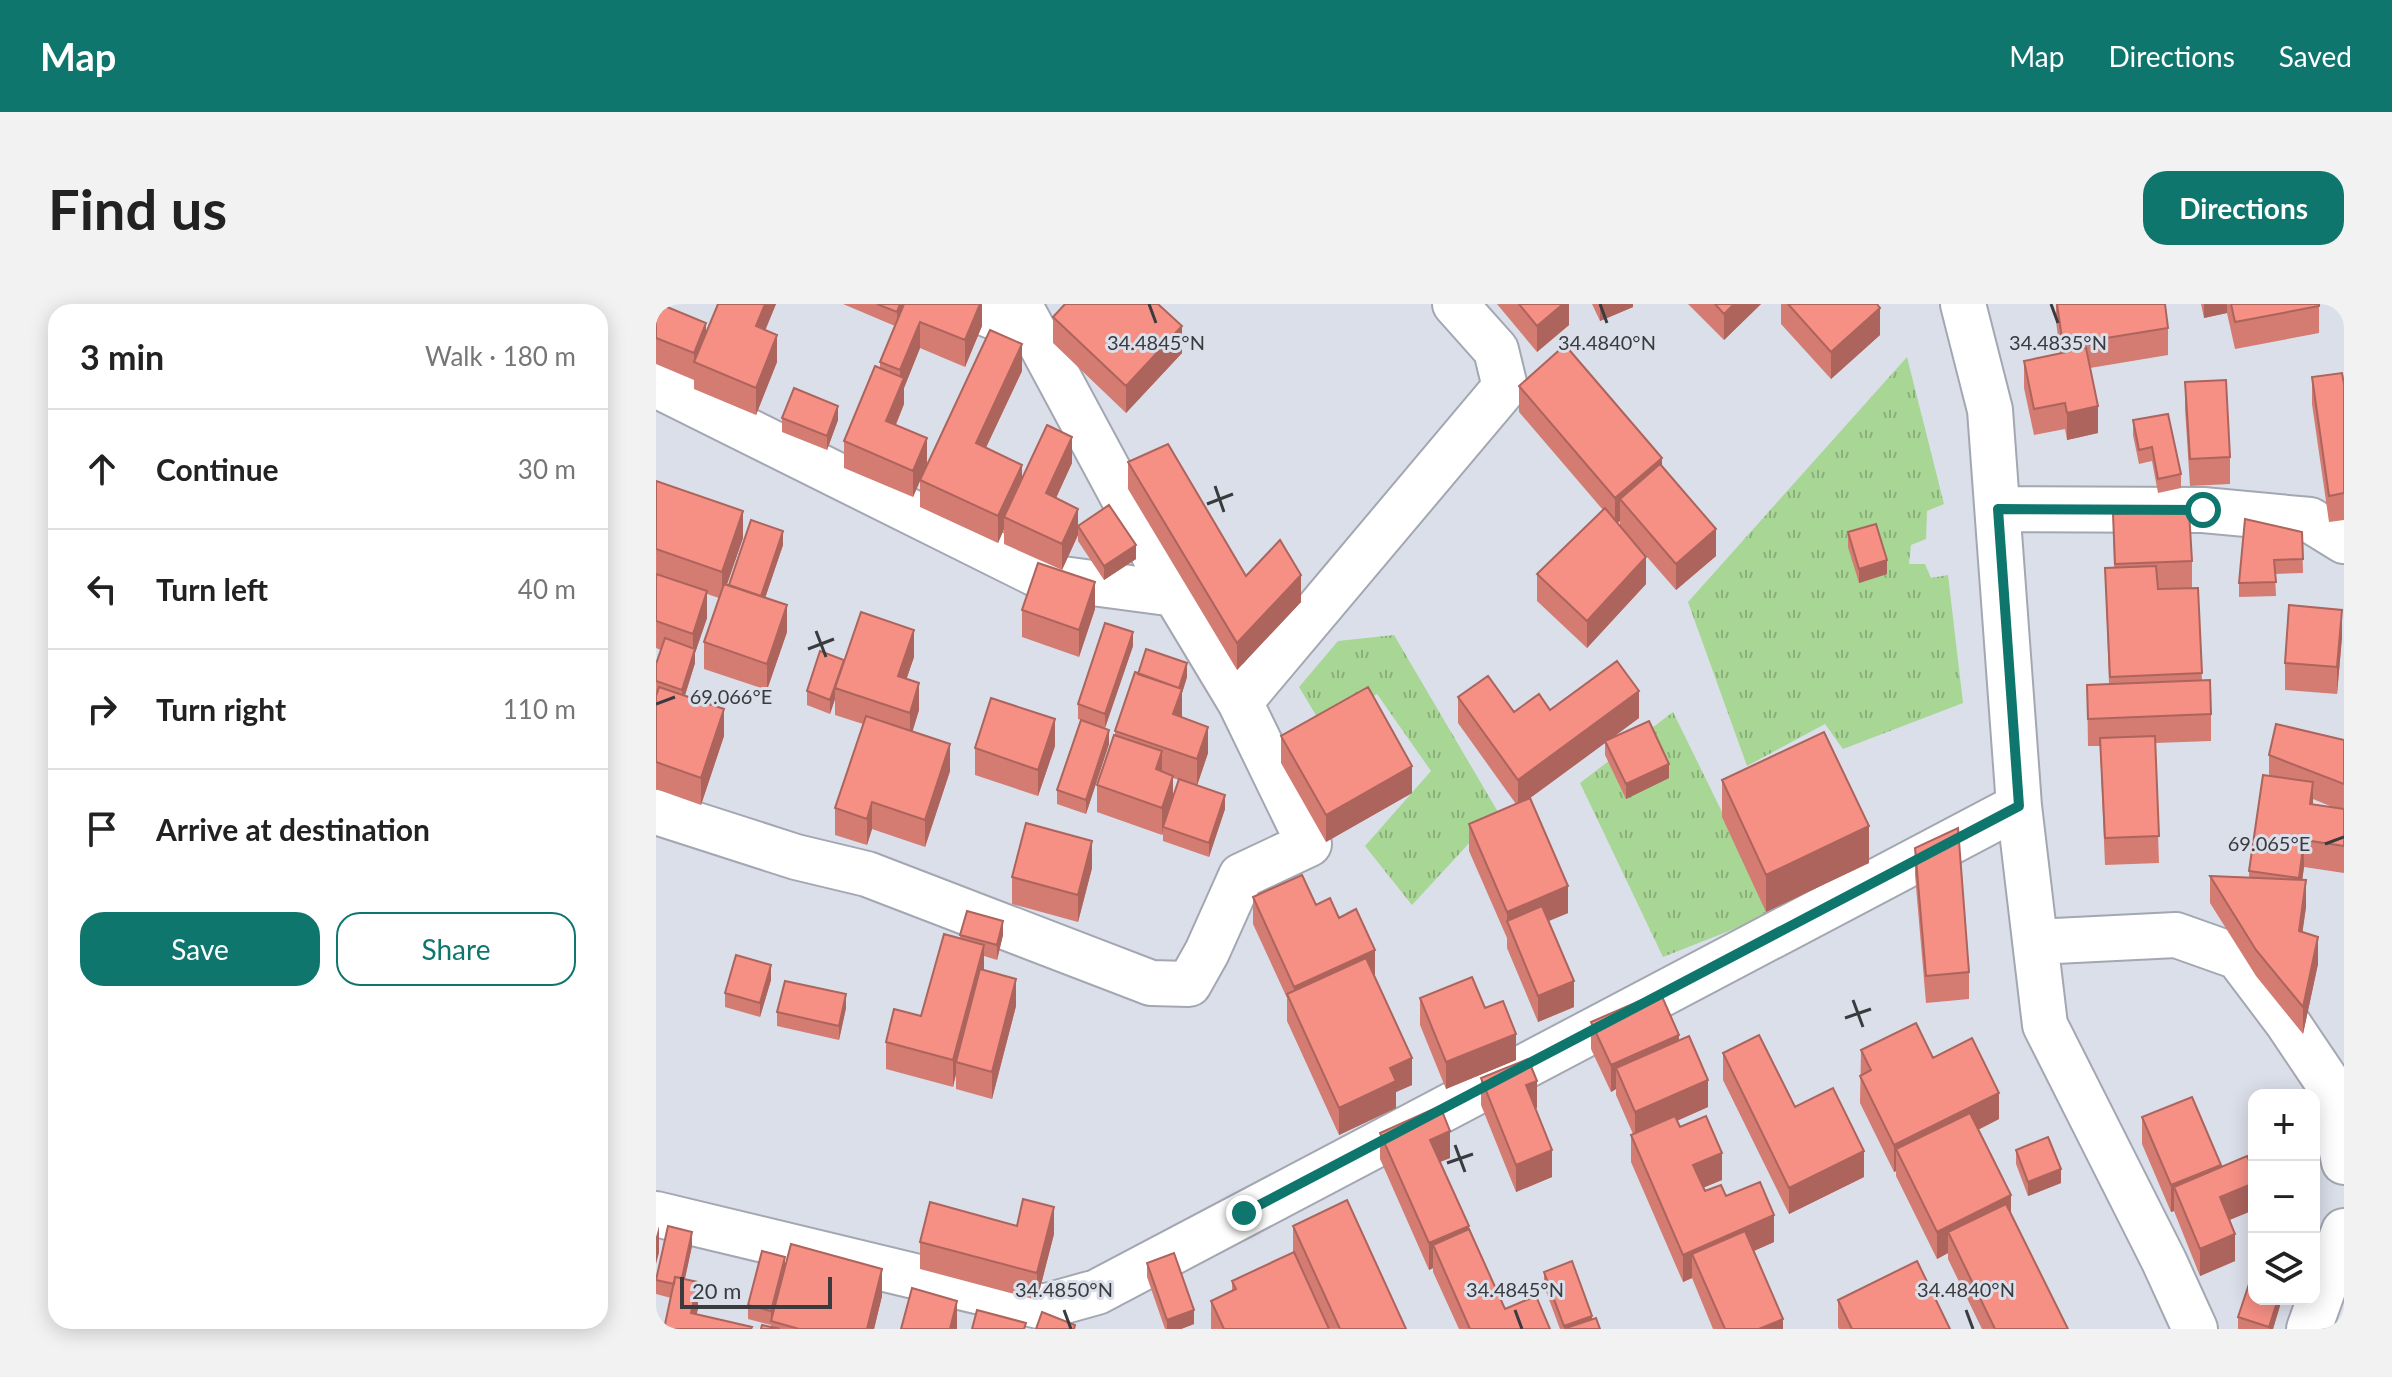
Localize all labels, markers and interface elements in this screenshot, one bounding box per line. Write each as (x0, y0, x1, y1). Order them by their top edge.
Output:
text: Map (40, 33, 116, 79)
text: Map (2009, 39, 2064, 73)
text: Directions (2108, 39, 2235, 73)
text: Saved (2279, 39, 2352, 73)
button: Directions (2143, 171, 2344, 245)
text: Find us (48, 175, 227, 242)
text: 34.4845°N (1107, 330, 1205, 354)
text: 34.4840°N (1558, 330, 1656, 354)
text: 34.4835°N (2009, 330, 2107, 354)
text: 3 min (80, 336, 164, 377)
text: Walk · 180 m (425, 340, 576, 372)
icon: ahead (80, 447, 124, 491)
text: Continue (156, 451, 279, 487)
text: 30 m (518, 453, 576, 485)
route start (2185, 492, 2221, 528)
icon: left (80, 567, 124, 611)
text: Turn left (156, 571, 268, 607)
text: 40 m (518, 573, 576, 605)
text: 69.066°E (690, 684, 772, 708)
icon: right (80, 687, 124, 731)
text: Turn right (156, 691, 286, 727)
text: 110 m (503, 693, 576, 725)
icon: arrive (80, 807, 124, 851)
text: Arrive at destination (156, 811, 430, 847)
text: 69.065°E (2228, 831, 2310, 855)
button: Save (80, 912, 320, 986)
button: Share (336, 912, 576, 986)
map controls (2248, 1089, 2320, 1305)
button: + (2248, 1089, 2320, 1161)
button: − (2248, 1161, 2320, 1233)
route end (1226, 1195, 1262, 1231)
button: layers (2248, 1233, 2320, 1305)
scale bar (680, 1273, 832, 1309)
text: 20 m (692, 1277, 741, 1304)
text: 34.4850°N (1015, 1277, 1113, 1301)
text: 34.4845°N (1466, 1277, 1564, 1301)
text: 34.4840°N (1917, 1277, 2015, 1301)

